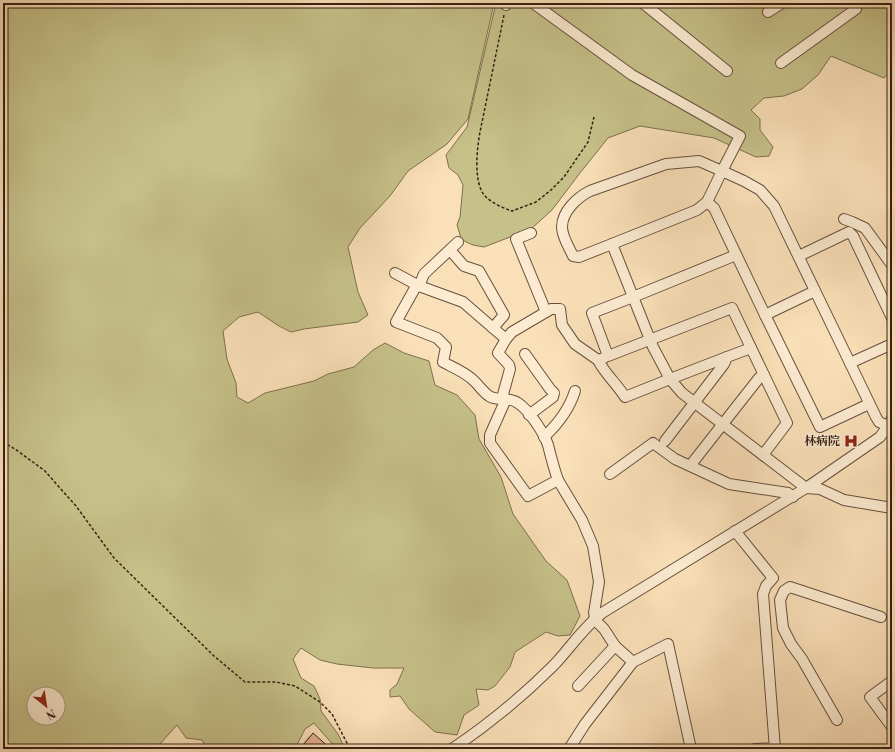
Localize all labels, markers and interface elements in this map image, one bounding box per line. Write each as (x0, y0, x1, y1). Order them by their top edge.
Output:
hospital icon: 林病院 (843, 433, 859, 449)
place label: 林病院 (804, 434, 840, 449)
north arrow (26, 686, 66, 726)
text: N (43, 706, 58, 722)

